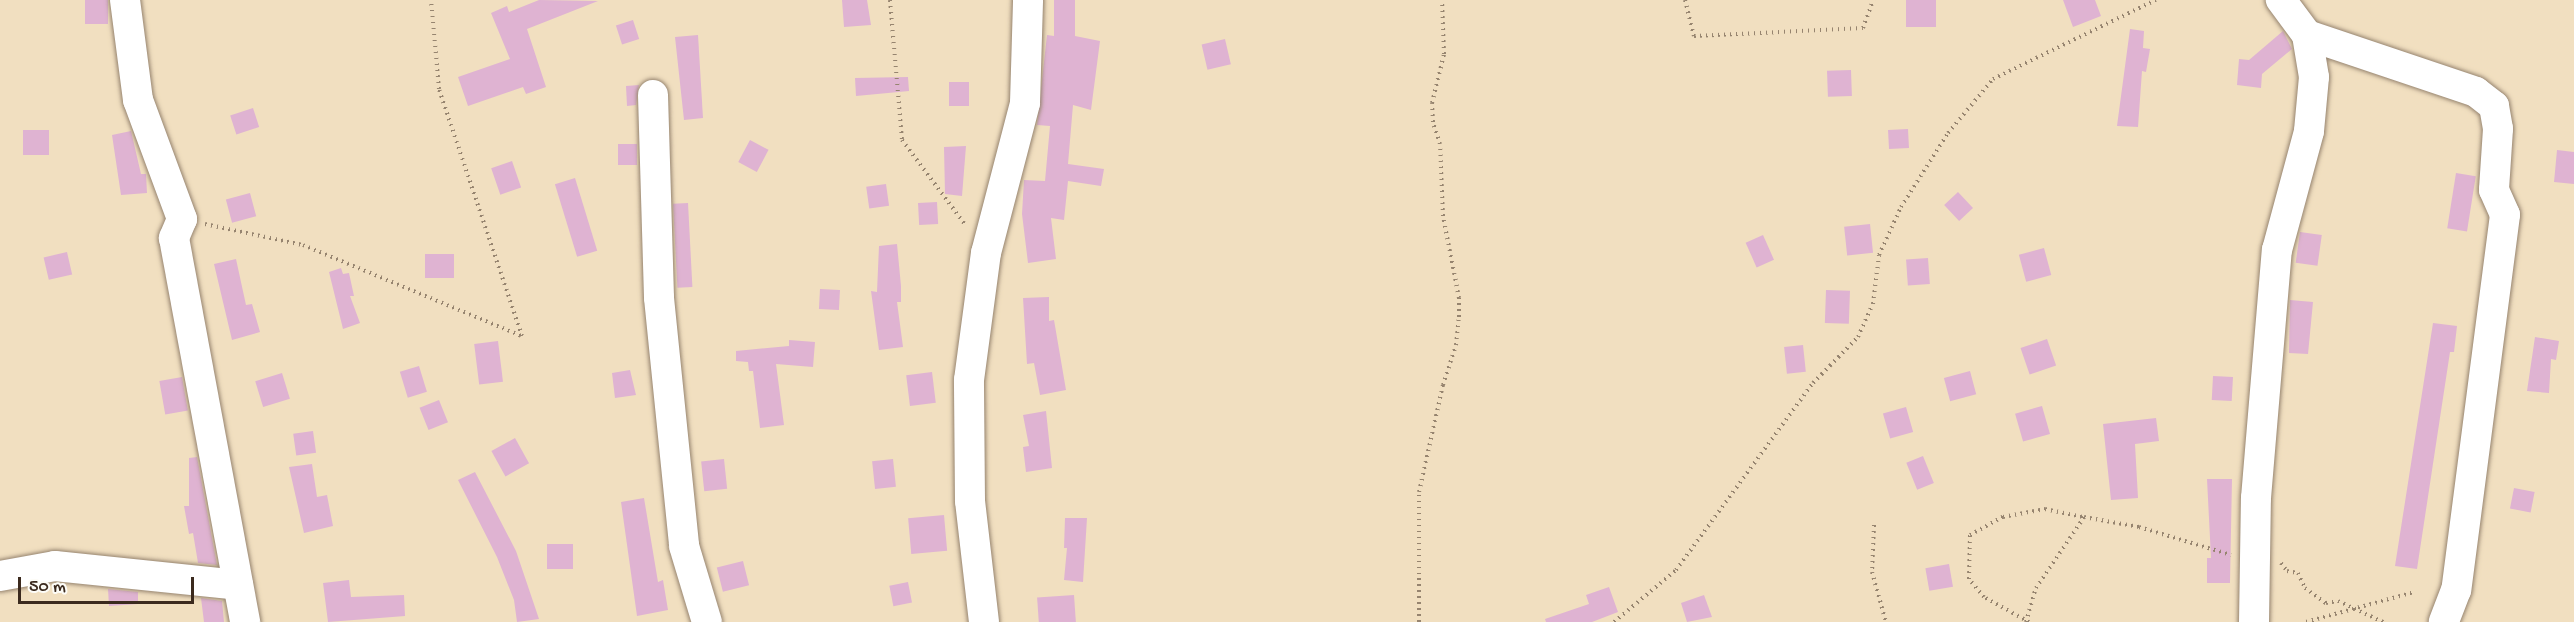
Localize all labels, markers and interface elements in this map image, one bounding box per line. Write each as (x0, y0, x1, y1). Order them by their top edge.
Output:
scale bar (21, 565, 196, 603)
text: 50 m (29, 577, 66, 598)

